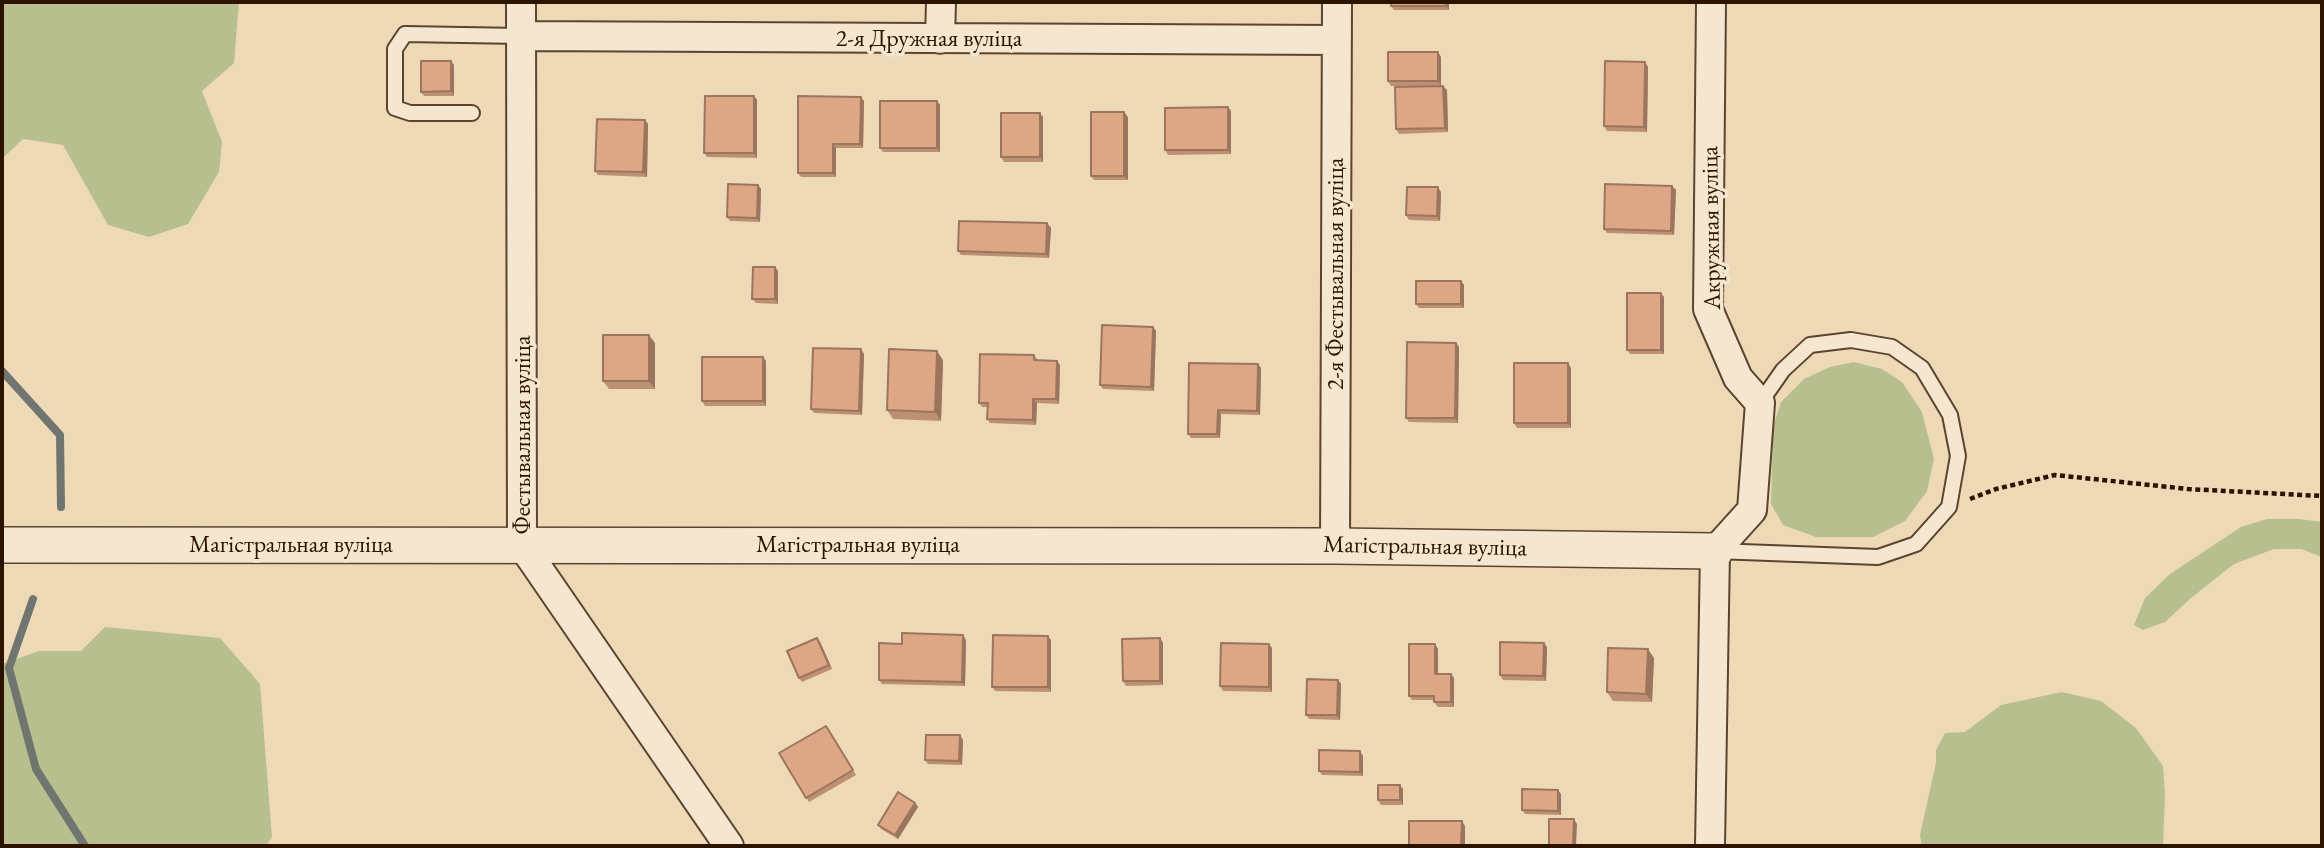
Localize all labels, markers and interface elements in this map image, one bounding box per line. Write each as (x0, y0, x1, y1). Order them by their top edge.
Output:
street label: 2-я Дружная вуліца (836, 25, 1022, 53)
street label: Акружная вуліца (1696, 146, 1728, 310)
street label: 2-я Фестывальная вуліца (1322, 158, 1350, 390)
street label: Фестывальная вуліца (509, 335, 537, 535)
street label: Магістральная вуліца (189, 531, 393, 559)
street label: Магістральная вуліца (756, 531, 960, 559)
street label: Магістральная вуліца (1323, 531, 1527, 563)

